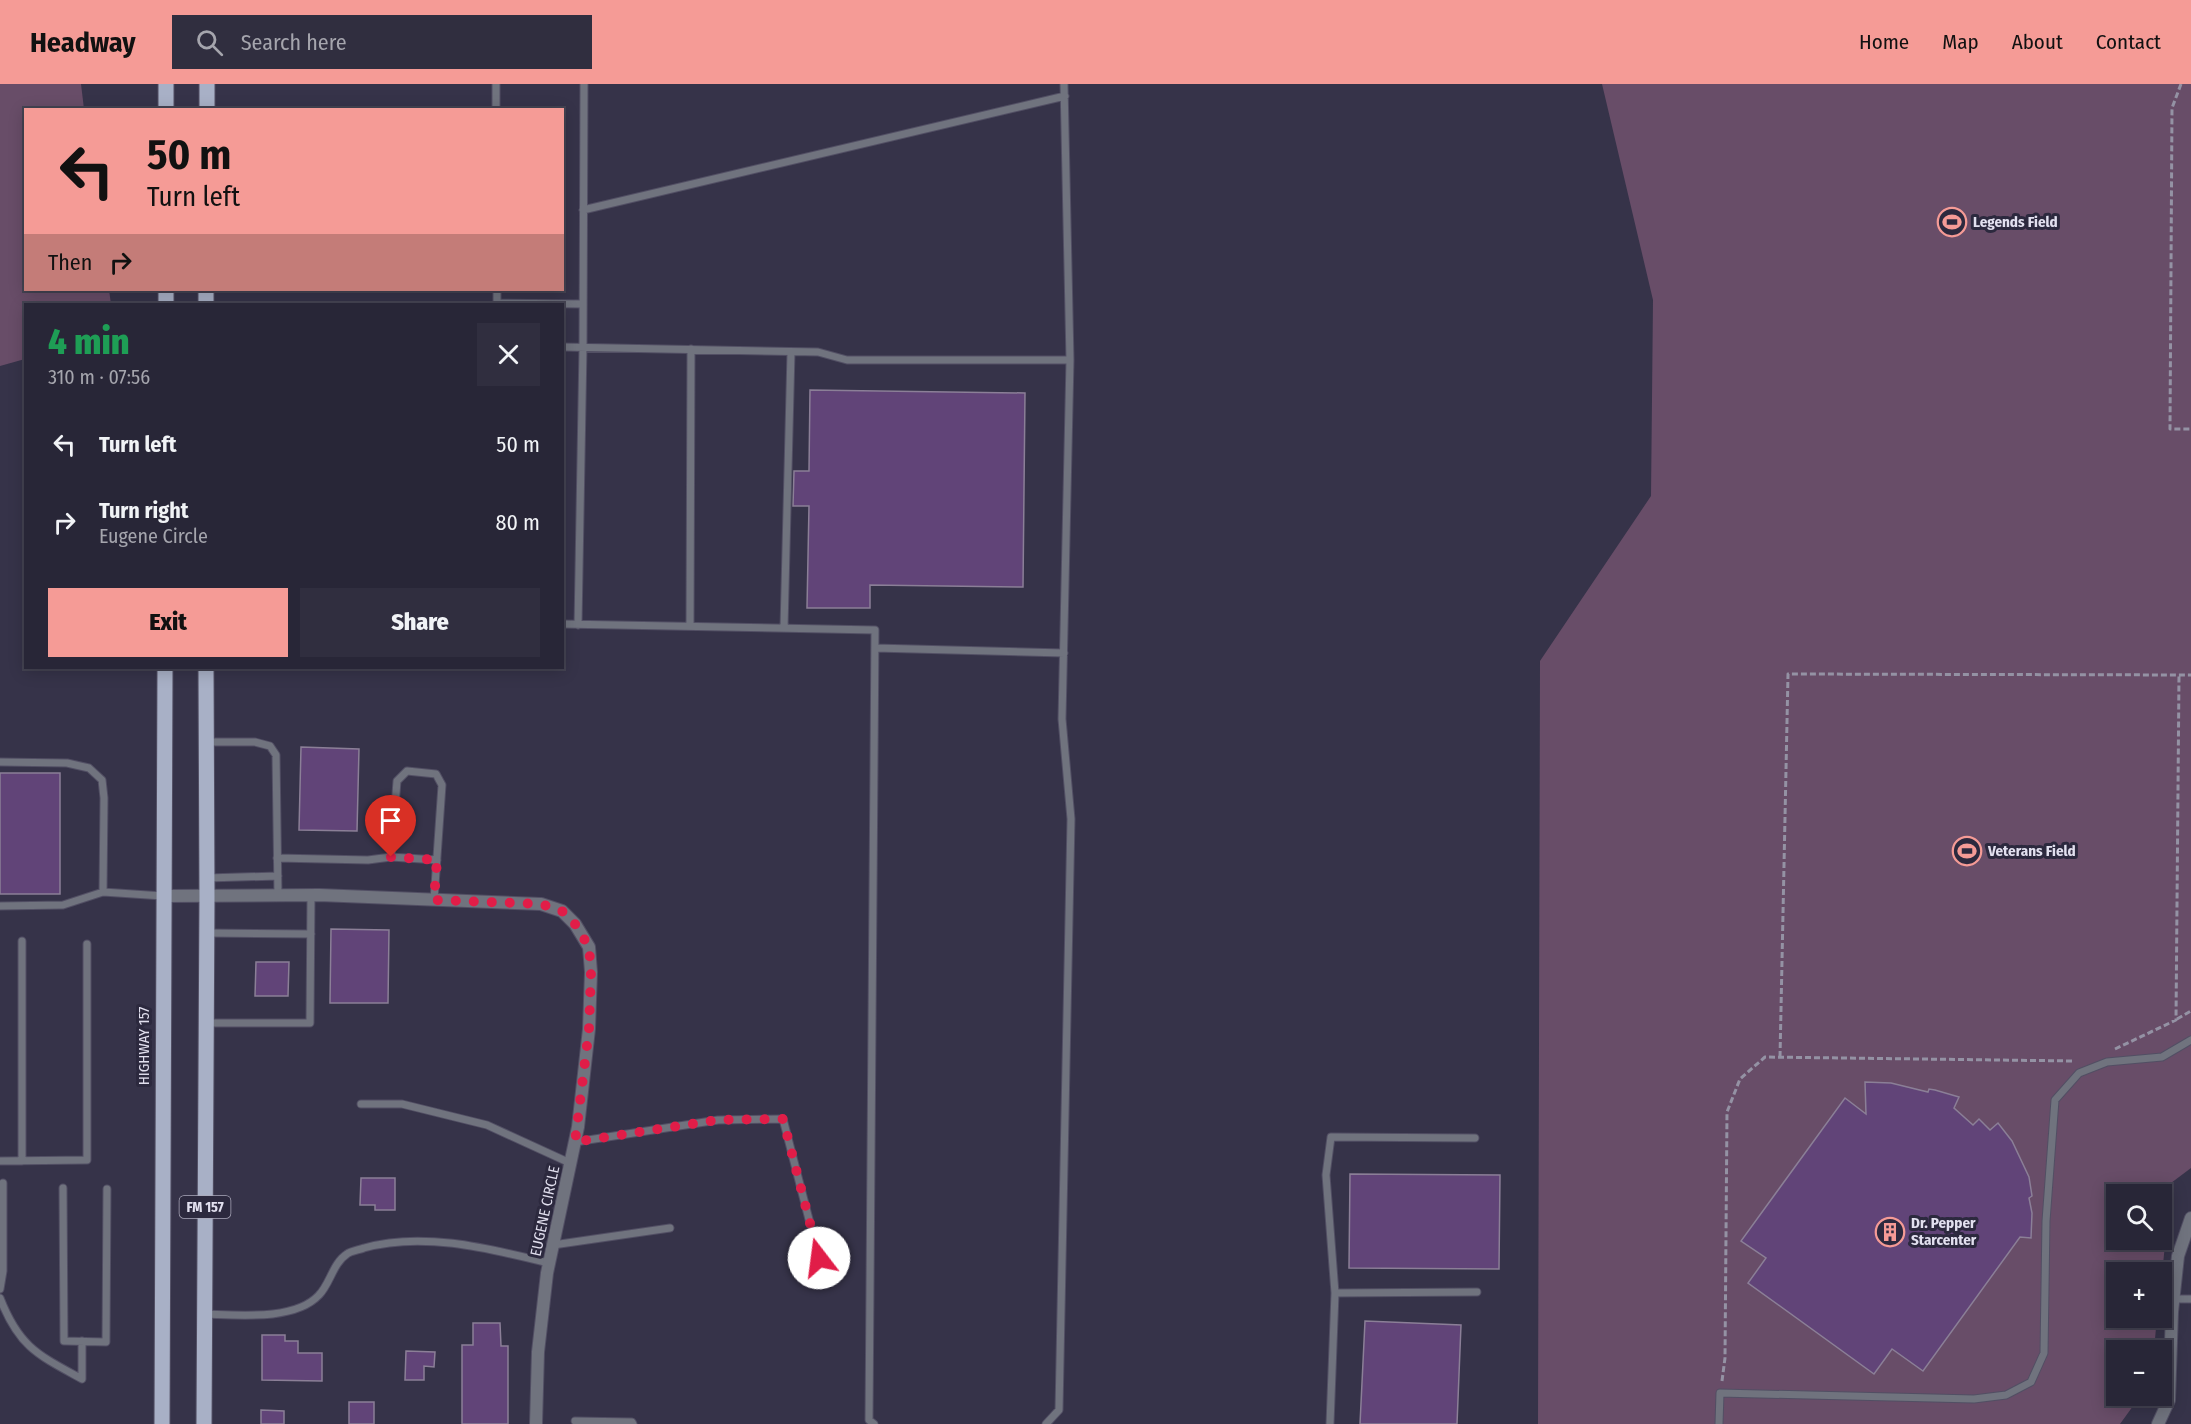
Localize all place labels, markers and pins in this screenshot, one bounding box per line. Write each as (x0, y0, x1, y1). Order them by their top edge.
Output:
sports icon: Legends Field (1936, 206, 1968, 238)
place label: Legends Field (1973, 213, 2058, 231)
pin (365, 795, 416, 857)
sports icon: Veterans Field (1951, 835, 1983, 867)
place label: Veterans Field (1987, 842, 2076, 860)
place label: Dr. Pepper Starcenter (1911, 1214, 1977, 1249)
building icon: Dr. Pepper Starcenter (1874, 1216, 1906, 1248)

